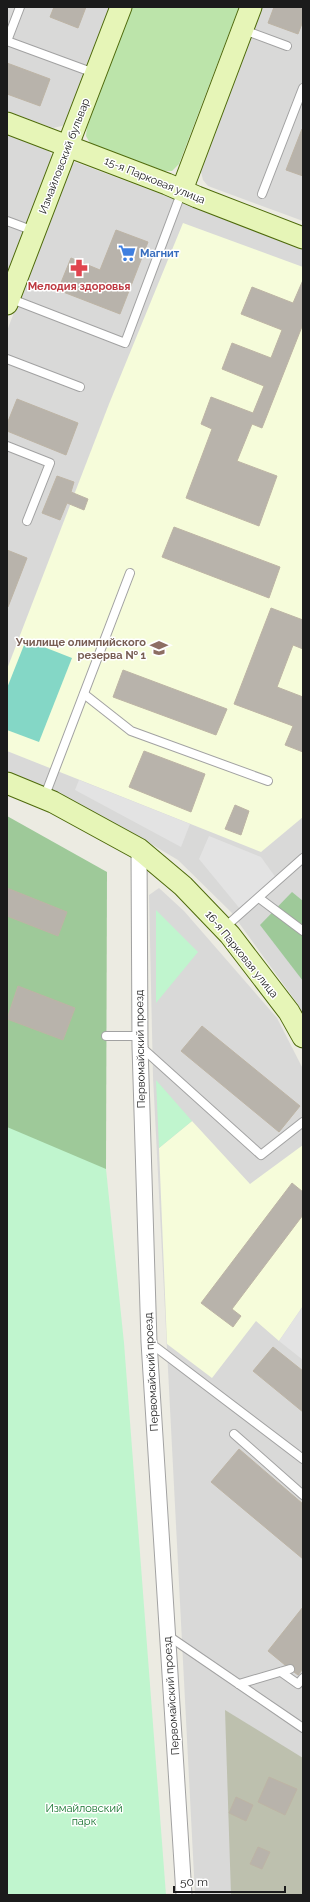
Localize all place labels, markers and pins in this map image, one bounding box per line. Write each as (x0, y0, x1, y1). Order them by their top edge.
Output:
supermarket icon: Магнит (117, 243, 137, 263)
place label: Магнит (140, 247, 180, 260)
pharmacy icon: Мелодия здоровья (69, 258, 89, 278)
place label: Мелодия здоровья (28, 280, 130, 293)
place label: Училище олимпийского резерва № 1 (15, 636, 147, 662)
school or university icon: Училище олимпийского резерва № 1 (149, 638, 169, 658)

